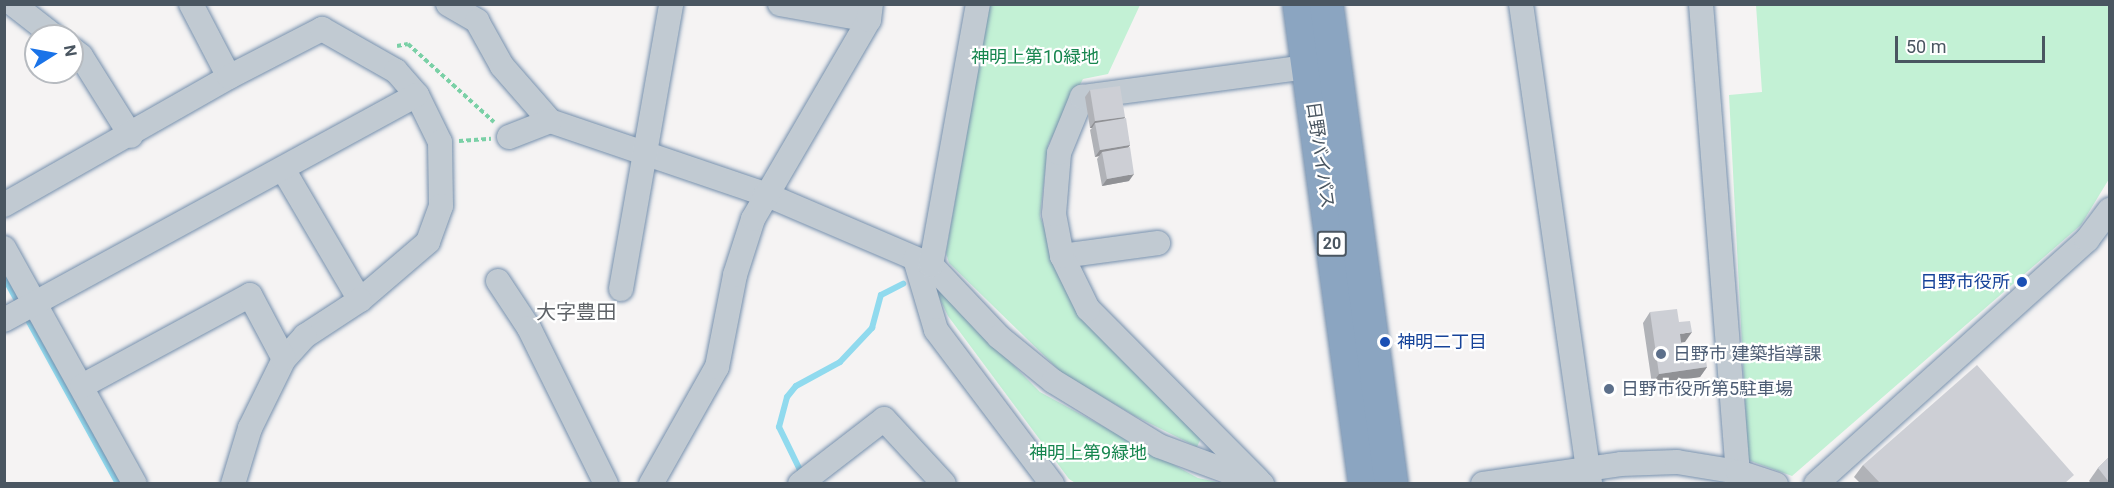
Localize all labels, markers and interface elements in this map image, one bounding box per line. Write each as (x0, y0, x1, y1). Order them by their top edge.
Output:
north arrow (24, 24, 84, 84)
scale bar (1898, 24, 2048, 62)
text: 50 m (1906, 36, 1946, 57)
text: N (60, 43, 81, 58)
park label: 神明上第10緑地 (971, 46, 1099, 68)
street label: 日野バイパス (1302, 100, 1338, 210)
road number: 20 (1316, 231, 1348, 257)
place label: 日野市役所 (1920, 271, 2010, 293)
marker: 日野市役所 (2015, 275, 2029, 289)
district label: 大字豊田 (536, 300, 616, 324)
place label: 神明二丁目 (1397, 331, 1487, 353)
marker: 神明二丁目 (1378, 335, 1392, 349)
place label: 日野市 建築指導課 (1673, 343, 1821, 365)
marker: 日野市 建築指導課 (1654, 347, 1668, 361)
place label: 日野市役所第5駐車場 (1621, 378, 1793, 400)
marker: 日野市役所第5駐車場 (1602, 382, 1616, 396)
park label: 神明上第9緑地 (1029, 442, 1147, 464)

